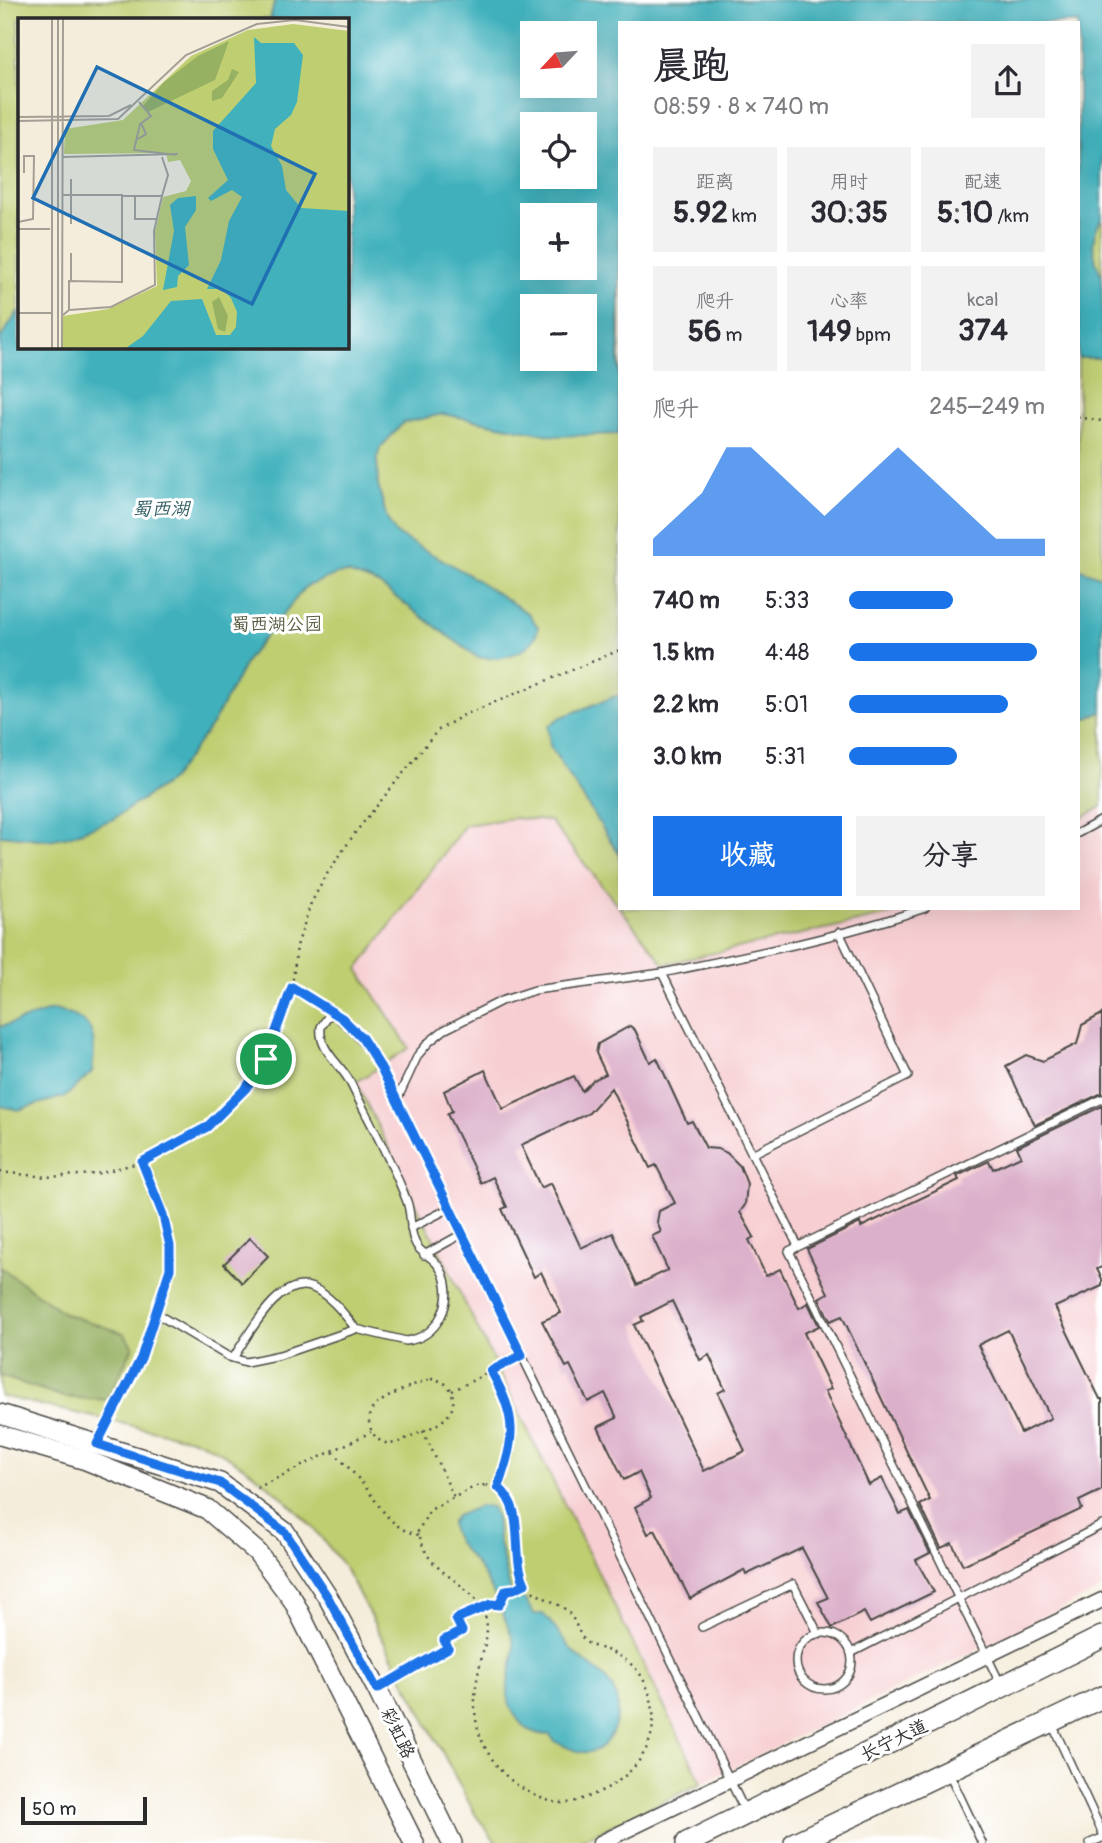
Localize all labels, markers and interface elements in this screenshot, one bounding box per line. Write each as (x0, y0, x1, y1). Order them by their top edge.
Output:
inset map (18, 18, 348, 348)
north arrow (520, 21, 597, 98)
map controls (520, 21, 597, 371)
text: 晨跑 (653, 42, 729, 90)
button: share (971, 44, 1045, 118)
text: 08:59 · 8 × 740 m (653, 92, 829, 121)
button: locate (520, 112, 597, 189)
text: 距离 (696, 170, 734, 194)
text: 用时 (830, 170, 868, 194)
text: 配速 (964, 170, 1002, 194)
text: 5.92 (673, 194, 728, 231)
text: 30:35 (810, 194, 888, 231)
text: 5:10 (937, 194, 993, 231)
button: + (520, 203, 597, 280)
text: km (728, 204, 757, 228)
text: /km (993, 204, 1029, 228)
text: kcal (968, 288, 998, 312)
text: 爬升 (696, 289, 734, 313)
text: 心率 (830, 289, 868, 313)
button: − (520, 294, 597, 371)
text: 374 (958, 312, 1008, 349)
text: 56 (688, 313, 721, 350)
text: 149 (807, 313, 852, 350)
text: m (721, 323, 742, 347)
text: bpm (852, 323, 891, 347)
text: 245–249 m (929, 392, 1045, 421)
text: 爬升 (653, 394, 699, 423)
water label: 蜀西湖 (132, 497, 191, 521)
text: 740 m (653, 586, 720, 615)
text: 5:33 (765, 586, 809, 615)
park label: 蜀西湖公园 (232, 613, 322, 636)
text: 1.5 km (653, 638, 715, 667)
text: 4:48 (765, 638, 809, 667)
text: 2.2 km (653, 690, 719, 719)
text: 5:01 (765, 690, 808, 719)
text: 3.0 km (653, 742, 722, 771)
text: 5:31 (765, 742, 805, 771)
button: 收藏 (653, 816, 842, 896)
button: 分享 (856, 816, 1045, 896)
pin (236, 1029, 296, 1089)
icon: arrive (247, 1040, 285, 1078)
street label: 彩虹路 (375, 1704, 420, 1763)
street label: 长宁大道 (857, 1714, 932, 1767)
scale bar (21, 1794, 147, 1826)
text: 50 m (32, 1797, 76, 1821)

